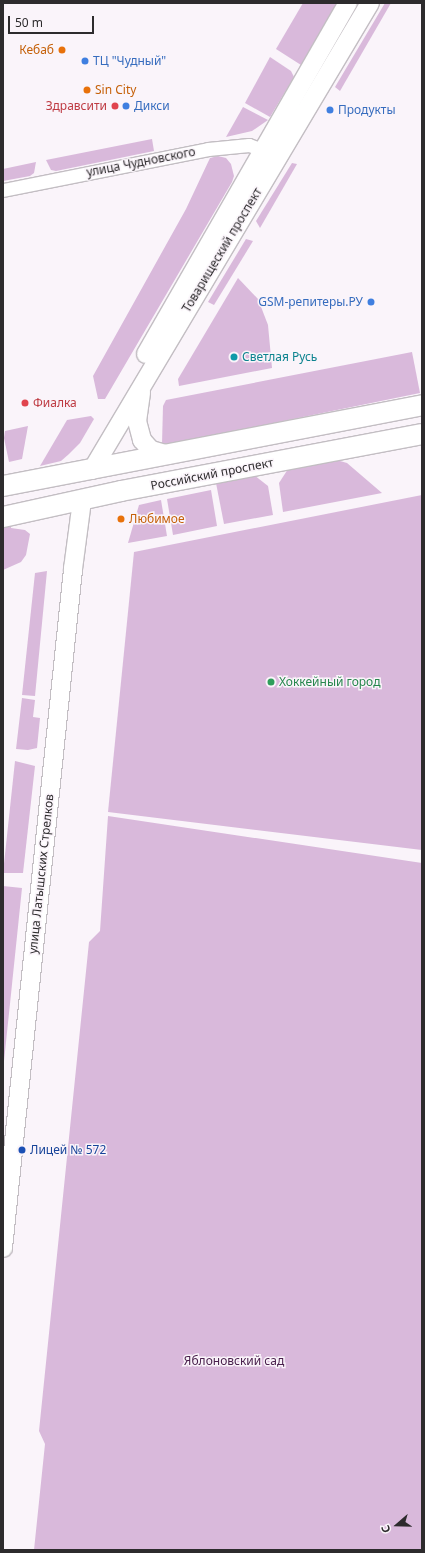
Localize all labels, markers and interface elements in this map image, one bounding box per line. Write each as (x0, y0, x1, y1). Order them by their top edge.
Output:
scale bar (10, 8, 96, 34)
text: 50 m (15, 14, 43, 31)
place label: Кебаб (19, 43, 54, 57)
marker: Кебаб (57, 45, 67, 55)
place label: ТЦ "Чудный" (93, 54, 166, 68)
marker: ТЦ "Чудный" (80, 56, 90, 66)
place label: Sin City (95, 83, 136, 97)
marker: Sin City (82, 85, 92, 95)
place label: Здравсити (46, 99, 107, 113)
place label: Дикси (134, 99, 170, 113)
marker: Здравсити (110, 101, 120, 111)
marker: Дикси (121, 101, 131, 111)
place label: Продукты (338, 103, 396, 117)
marker: Продукты (325, 105, 335, 115)
street label: улица Чудновского (85, 144, 197, 180)
street label: Товарищеский проспект (179, 185, 265, 315)
place label: GSM-репитеры.РУ (258, 295, 363, 309)
marker: GSM-репитеры.РУ (366, 297, 376, 307)
place label: Светлая Русь (242, 350, 317, 364)
marker: Светлая Русь (229, 352, 239, 362)
place label: Фиалка (33, 396, 77, 410)
marker: Фиалка (20, 398, 30, 408)
street label: Российский проспект (149, 455, 275, 493)
place label: Любимое (129, 512, 185, 526)
marker: Любимое (116, 514, 126, 524)
place label: Хоккейный город (279, 675, 380, 689)
marker: Хоккейный город (266, 677, 276, 687)
street label: улица Латышских Стрелков (25, 793, 57, 955)
place label: Лицей № 572 (30, 1143, 106, 1157)
marker: Лицей № 572 (17, 1145, 27, 1155)
park label: Яблоновский сад (184, 1354, 284, 1368)
north arrow (377, 1505, 417, 1545)
text: С (377, 1523, 394, 1535)

